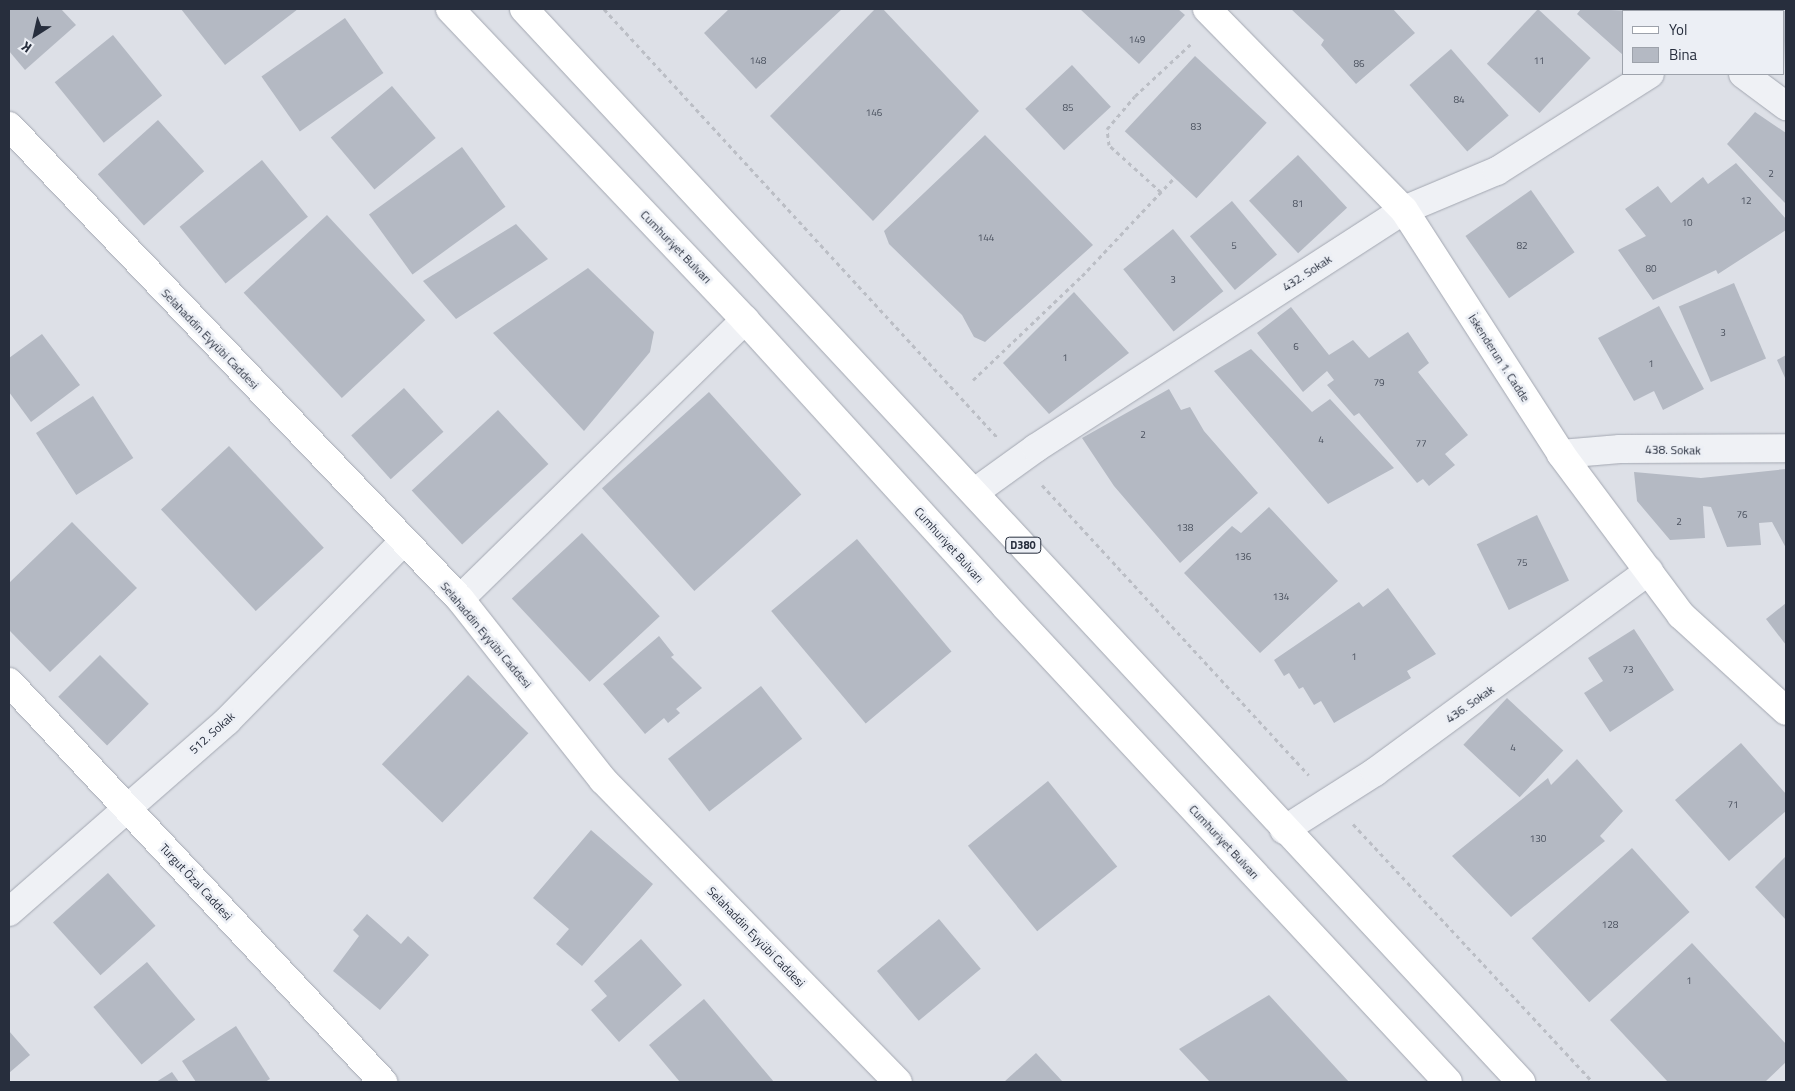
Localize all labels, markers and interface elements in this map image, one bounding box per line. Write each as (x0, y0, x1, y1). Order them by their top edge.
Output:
north arrow (10, 10, 60, 60)
legend (1622, 10, 1785, 75)
text: Yol (1669, 18, 1687, 41)
house number: 149 (1129, 34, 1145, 46)
text: K (17, 37, 36, 59)
text: Bina (1669, 43, 1697, 66)
house number: 148 (750, 55, 766, 67)
house number: 11 (1533, 55, 1545, 67)
house number: 86 (1353, 58, 1365, 70)
house number: 84 (1453, 94, 1465, 106)
house number: 85 (1062, 102, 1074, 114)
house number: 146 (866, 107, 882, 119)
house number: 83 (1190, 121, 1202, 133)
house number: 2 (1768, 168, 1774, 180)
house number: 12 (1740, 195, 1752, 207)
house number: 81 (1292, 198, 1304, 210)
street label: Cumhuriyet Bulvarı (637, 207, 715, 287)
house number: 10 (1681, 217, 1693, 229)
house number: 144 (978, 232, 994, 244)
house number: 5 (1231, 240, 1237, 252)
house number: 82 (1516, 240, 1528, 252)
street label: 432. Sokak (1280, 252, 1334, 294)
house number: 80 (1645, 263, 1657, 275)
house number: 3 (1170, 274, 1176, 286)
street label: Selahaddin Eyyübi Caddesi (158, 286, 262, 392)
street label: İskenderun 1. Cadde (1465, 311, 1533, 405)
house number: 3 (1720, 327, 1726, 339)
house number: 6 (1293, 341, 1299, 353)
house number: 1 (1062, 352, 1068, 364)
house number: 1 (1648, 358, 1654, 370)
house number: 79 (1373, 377, 1385, 389)
house number: 2 (1140, 429, 1146, 441)
house number: 4 (1318, 434, 1324, 446)
house number: 77 (1415, 438, 1427, 450)
street label: 438. Sokak (1645, 442, 1701, 458)
street label: Cumhuriyet Bulvarı (912, 505, 986, 585)
house number: 76 (1736, 509, 1748, 521)
house number: 2 (1676, 516, 1682, 528)
house number: 138 (1177, 522, 1193, 534)
road number: D380 (1004, 536, 1042, 554)
house number: 136 (1235, 551, 1251, 563)
house number: 75 (1516, 557, 1528, 569)
street label: Selahaddin Eyyübi Caddesi (437, 579, 535, 691)
house number: 134 (1273, 591, 1289, 603)
house number: 1 (1351, 651, 1357, 663)
house number: 73 (1622, 664, 1634, 676)
street label: 436. Sokak (1443, 682, 1497, 726)
street label: 512. Sokak (186, 709, 238, 757)
house number: 4 (1510, 742, 1516, 754)
house number: 71 (1727, 799, 1739, 811)
street label: Cumhuriyet Bulvarı (1186, 802, 1262, 882)
house number: 130 (1530, 833, 1546, 845)
street label: Turgut Özal Caddesi (157, 841, 235, 923)
street label: Selahaddin Eyyübi Caddesi (704, 884, 808, 990)
house number: 128 (1602, 919, 1618, 931)
house number: 1 (1686, 975, 1692, 987)

